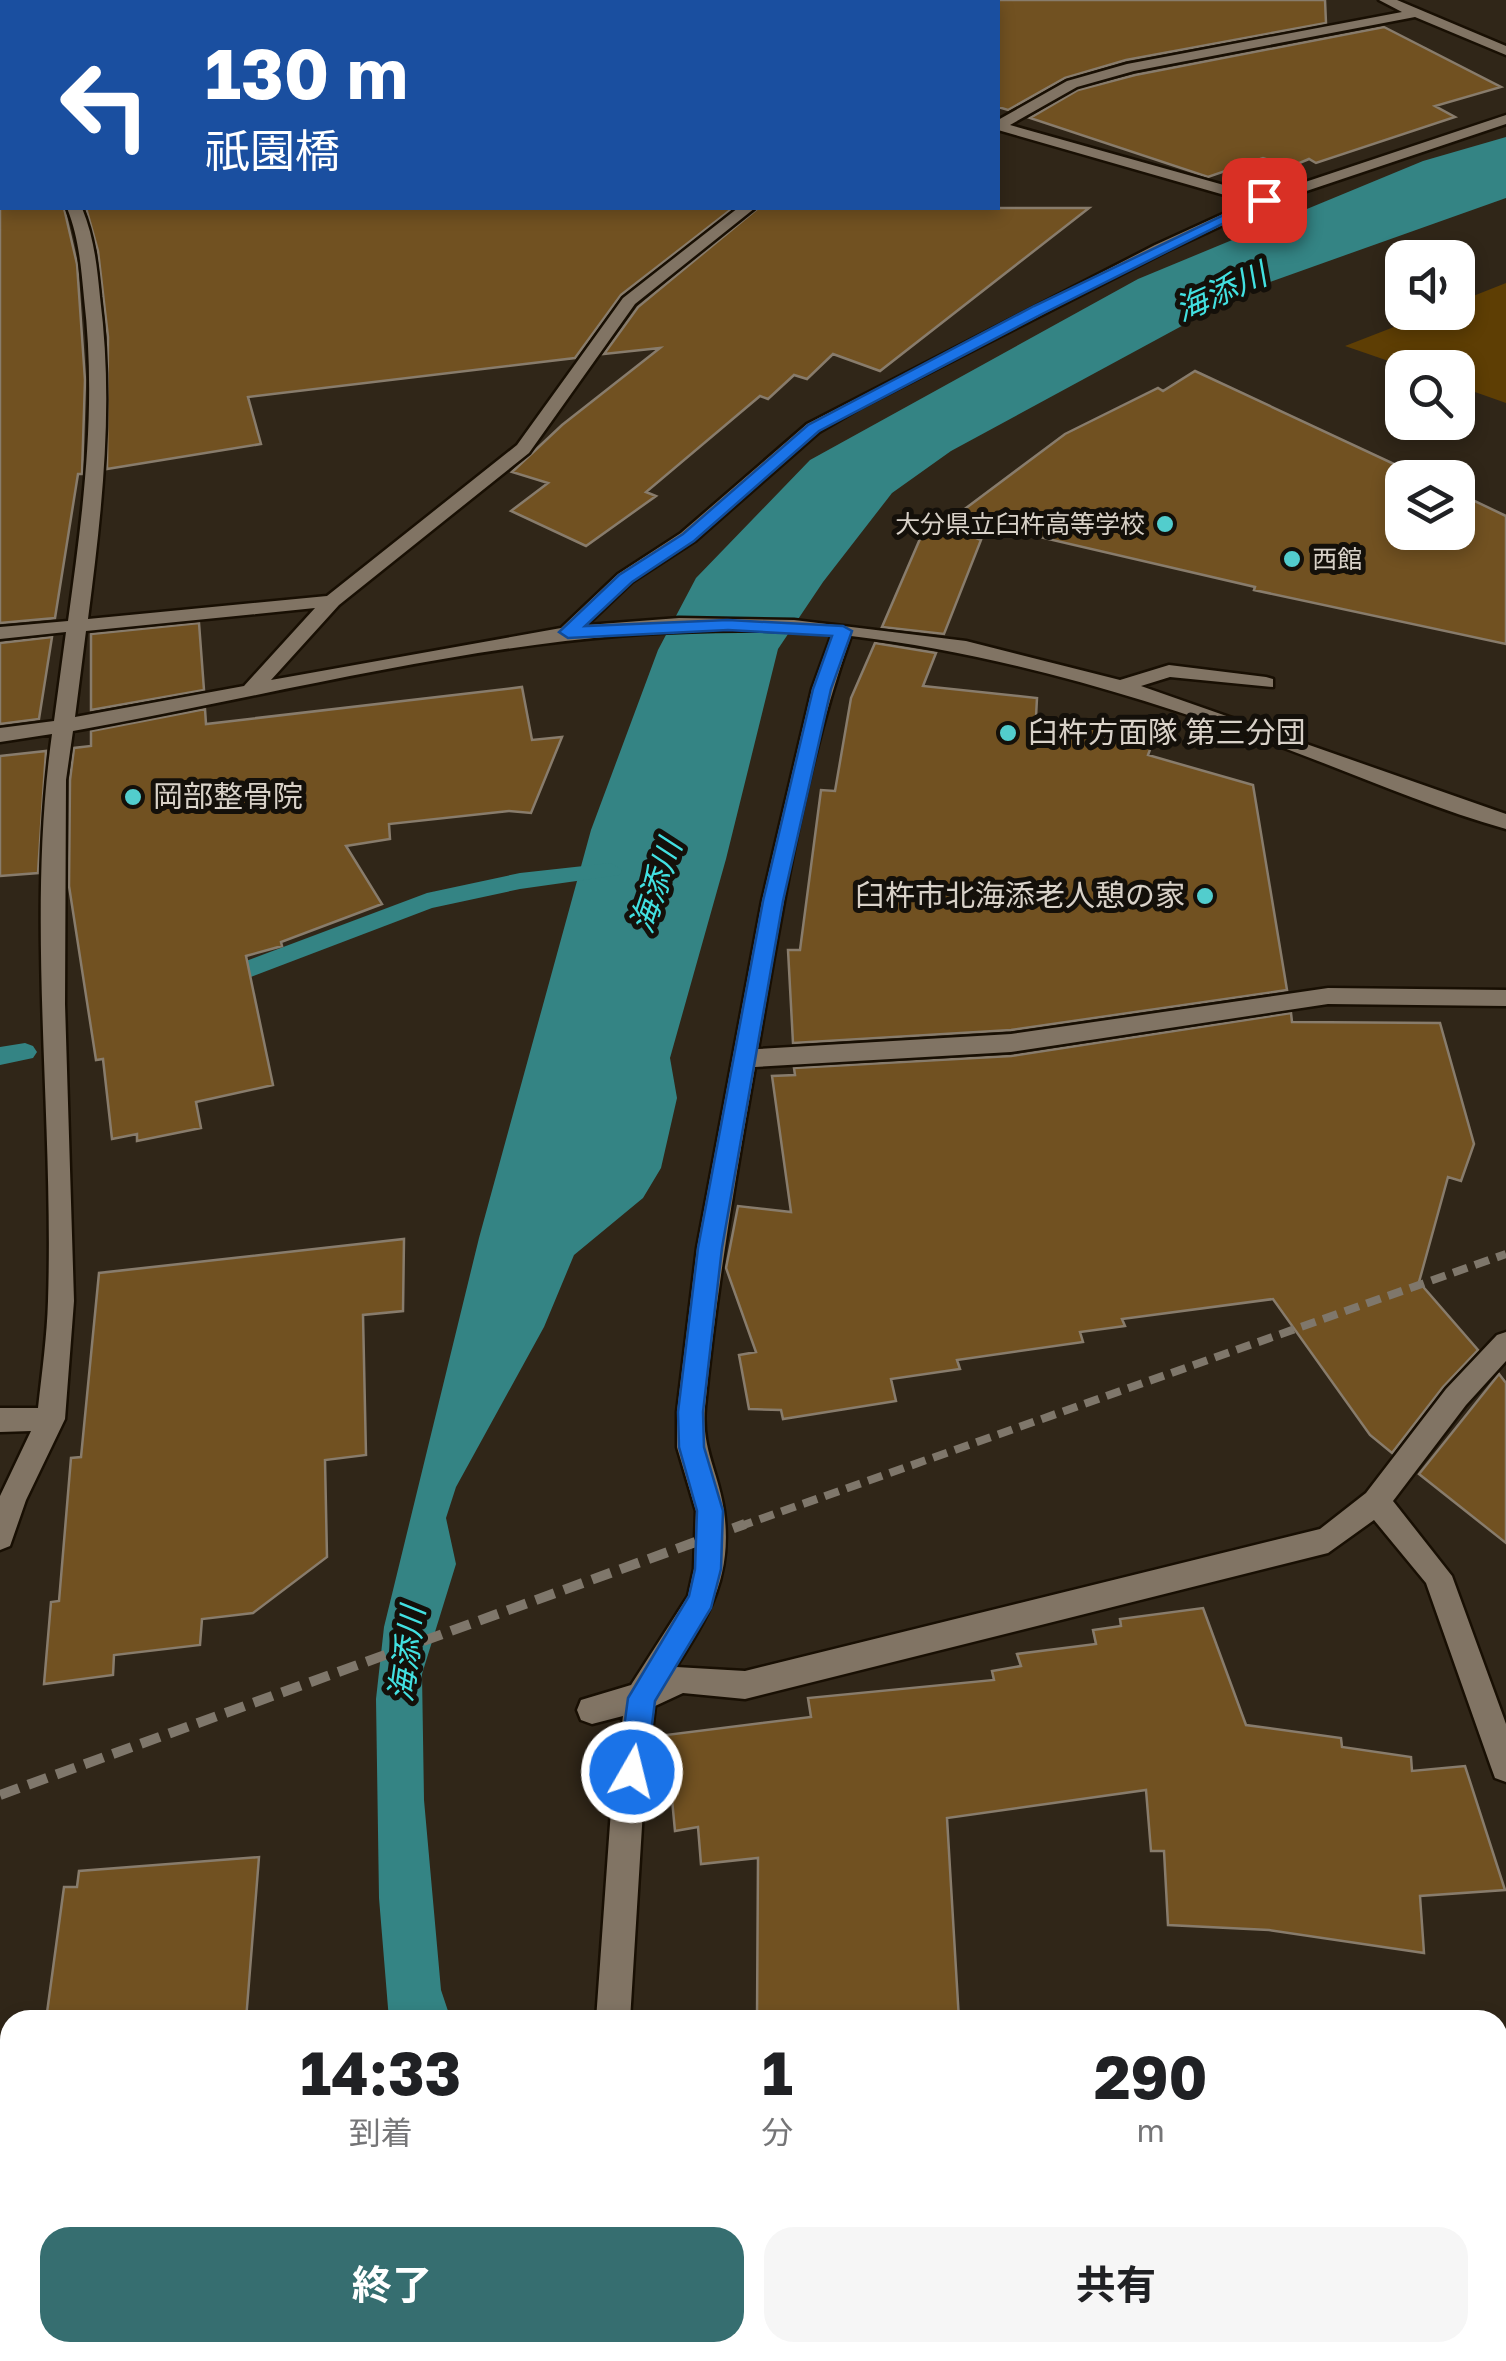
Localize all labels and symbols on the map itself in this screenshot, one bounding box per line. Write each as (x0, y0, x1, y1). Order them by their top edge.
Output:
pin (1222, 158, 1307, 243)
water label: 海添川 (1169, 253, 1275, 328)
place label: 大分県立臼杵高等学校 (895, 508, 1145, 539)
marker: 大分県立臼杵高等学校 (1154, 513, 1176, 535)
place label: 西館 (1312, 543, 1362, 574)
marker: 西館 (1281, 548, 1303, 570)
place label: 臼杵方面隊 第三分団 (1028, 714, 1306, 750)
marker: 臼杵方面隊 第三分団 (997, 722, 1019, 744)
place label: 岡部整骨院 (153, 778, 303, 814)
marker: 岡部整骨院 (122, 786, 144, 808)
water label: 海添川 (621, 831, 690, 937)
place label: 臼杵市北海添老人憩の家 (855, 877, 1185, 913)
marker: 臼杵市北海添老人憩の家 (1194, 885, 1216, 907)
water label: 海添川 (381, 1601, 432, 1704)
position arrow (580, 1720, 684, 1824)

